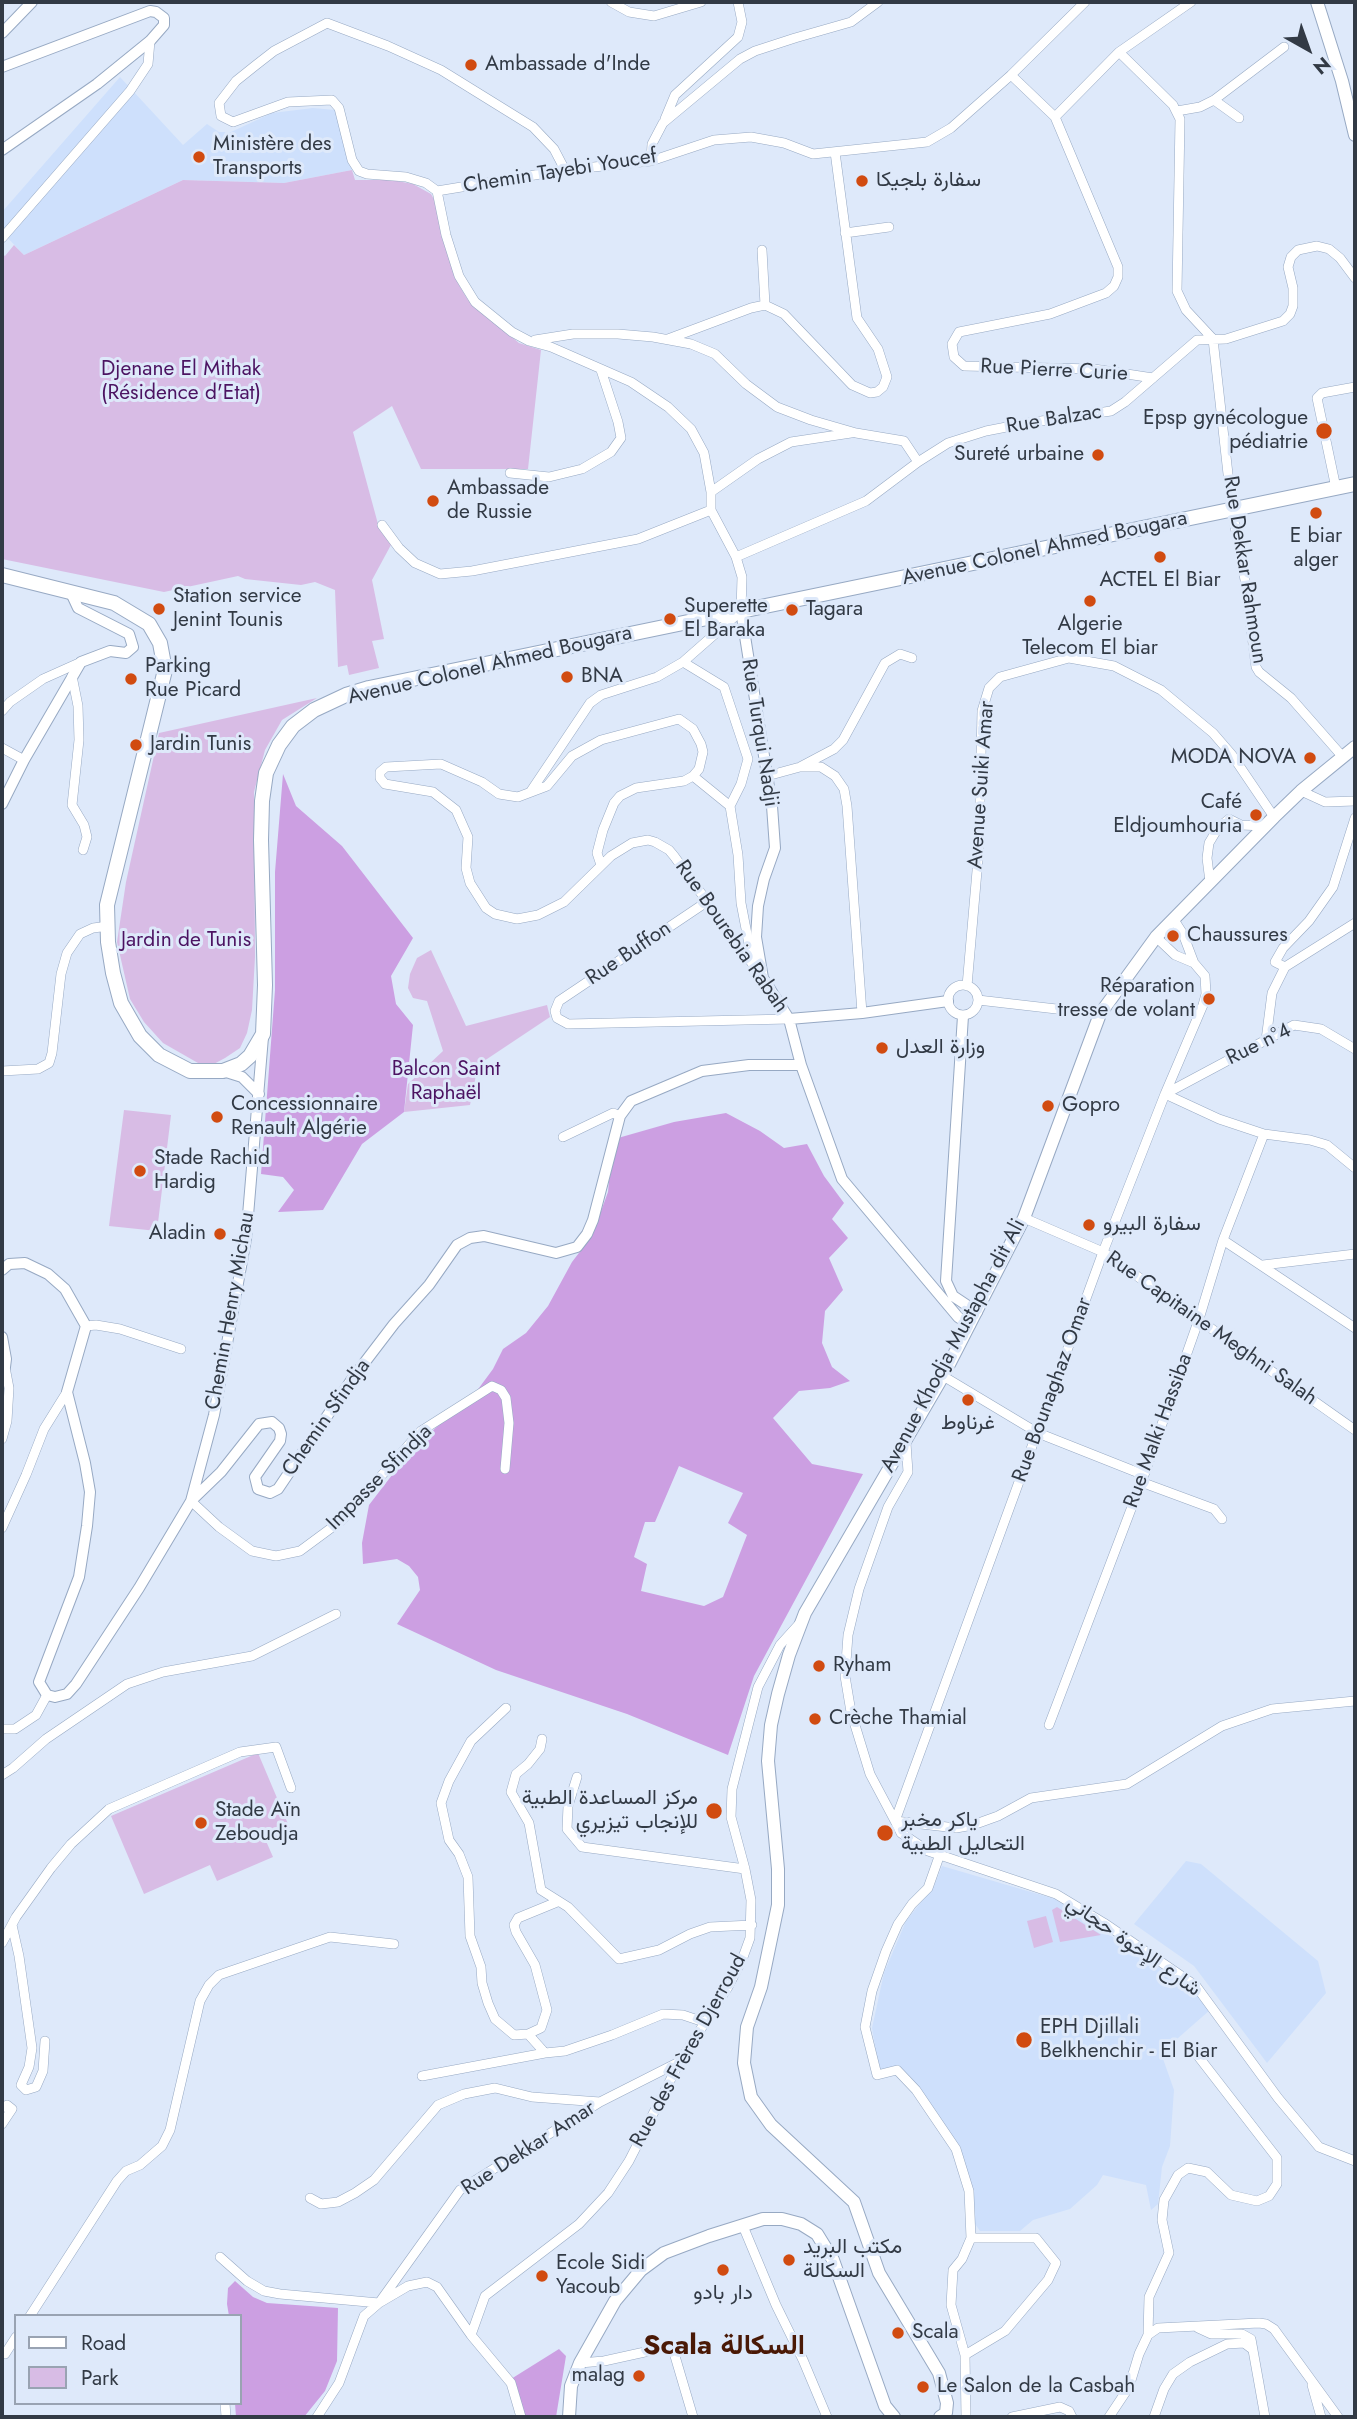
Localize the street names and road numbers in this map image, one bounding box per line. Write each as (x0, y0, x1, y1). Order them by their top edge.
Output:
street label: Chemin Tayebi Youcef (461, 144, 659, 200)
street label: Rue Pierre Curie (980, 355, 1128, 387)
street label: Rue Balzac (1004, 400, 1104, 440)
street label: Rue Dekkar Rahmoun (1217, 474, 1271, 666)
street label: Avenue Colonel Ahmed Bougara (900, 506, 1190, 592)
street label: Avenue Colonel Ahmed Bougara (346, 621, 634, 711)
street label: Rue Turqui Nadji (735, 657, 783, 809)
street label: Avenue Suiki Amar (964, 700, 1000, 870)
street label: Rue Bourebia Rabah (669, 856, 793, 1018)
street label: Rue Buffon (582, 916, 676, 992)
street label: Rue n°4 (1222, 1019, 1296, 1071)
street label: Chemin Henry Michau (201, 1210, 261, 1412)
street label: Avenue Khodja Mustapha dit Ali (876, 1215, 1032, 1477)
street label: Rue Capitaine Meghni Salah (1101, 1246, 1321, 1412)
street label: Rue Bounaghaz Omar (1008, 1294, 1098, 1486)
street label: Rue Malki Hassiba (1119, 1350, 1199, 1512)
street label: Chemin Sfindja (277, 1355, 377, 1481)
street label: Impasse Sfindja (322, 1420, 438, 1536)
street label: شارع الإخوة حجاني (1061, 1891, 1205, 2003)
street label: Rue des Frères Djerroud (625, 1950, 753, 2152)
street label: Rue Dekkar Amar (457, 2096, 601, 2202)

